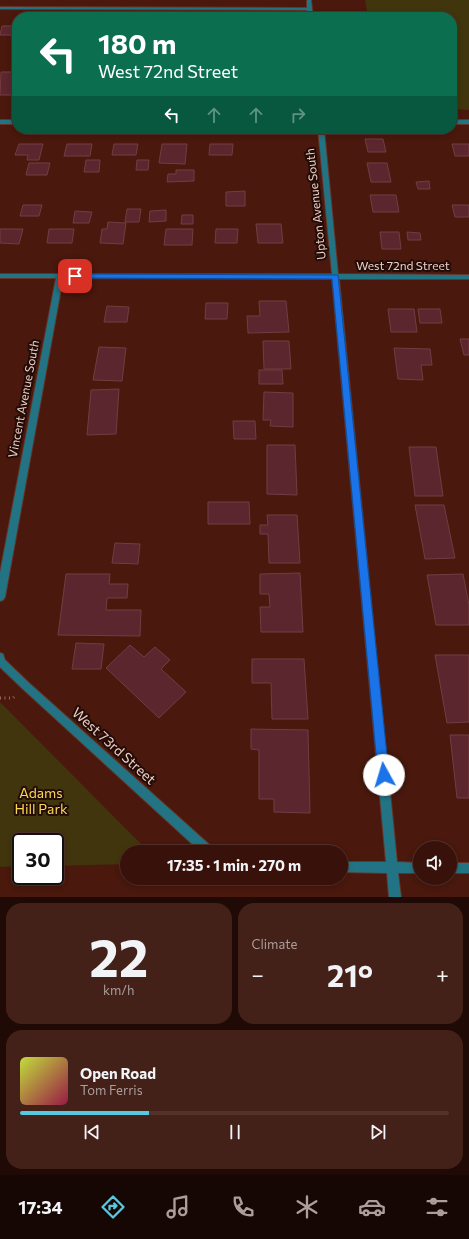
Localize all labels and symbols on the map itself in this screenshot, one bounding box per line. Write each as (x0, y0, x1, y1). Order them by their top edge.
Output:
street label: Upton Avenue South (302, 148, 328, 261)
street label: West 72nd Street (356, 258, 450, 272)
pin (58, 259, 92, 293)
street label: Vincent Avenue South (5, 339, 41, 459)
street label: West 73rd Street (69, 704, 160, 788)
position arrow (363, 754, 405, 796)
park label: Adams Hill Park (14, 784, 68, 817)
speed limit sign: 30 (12, 833, 64, 885)

